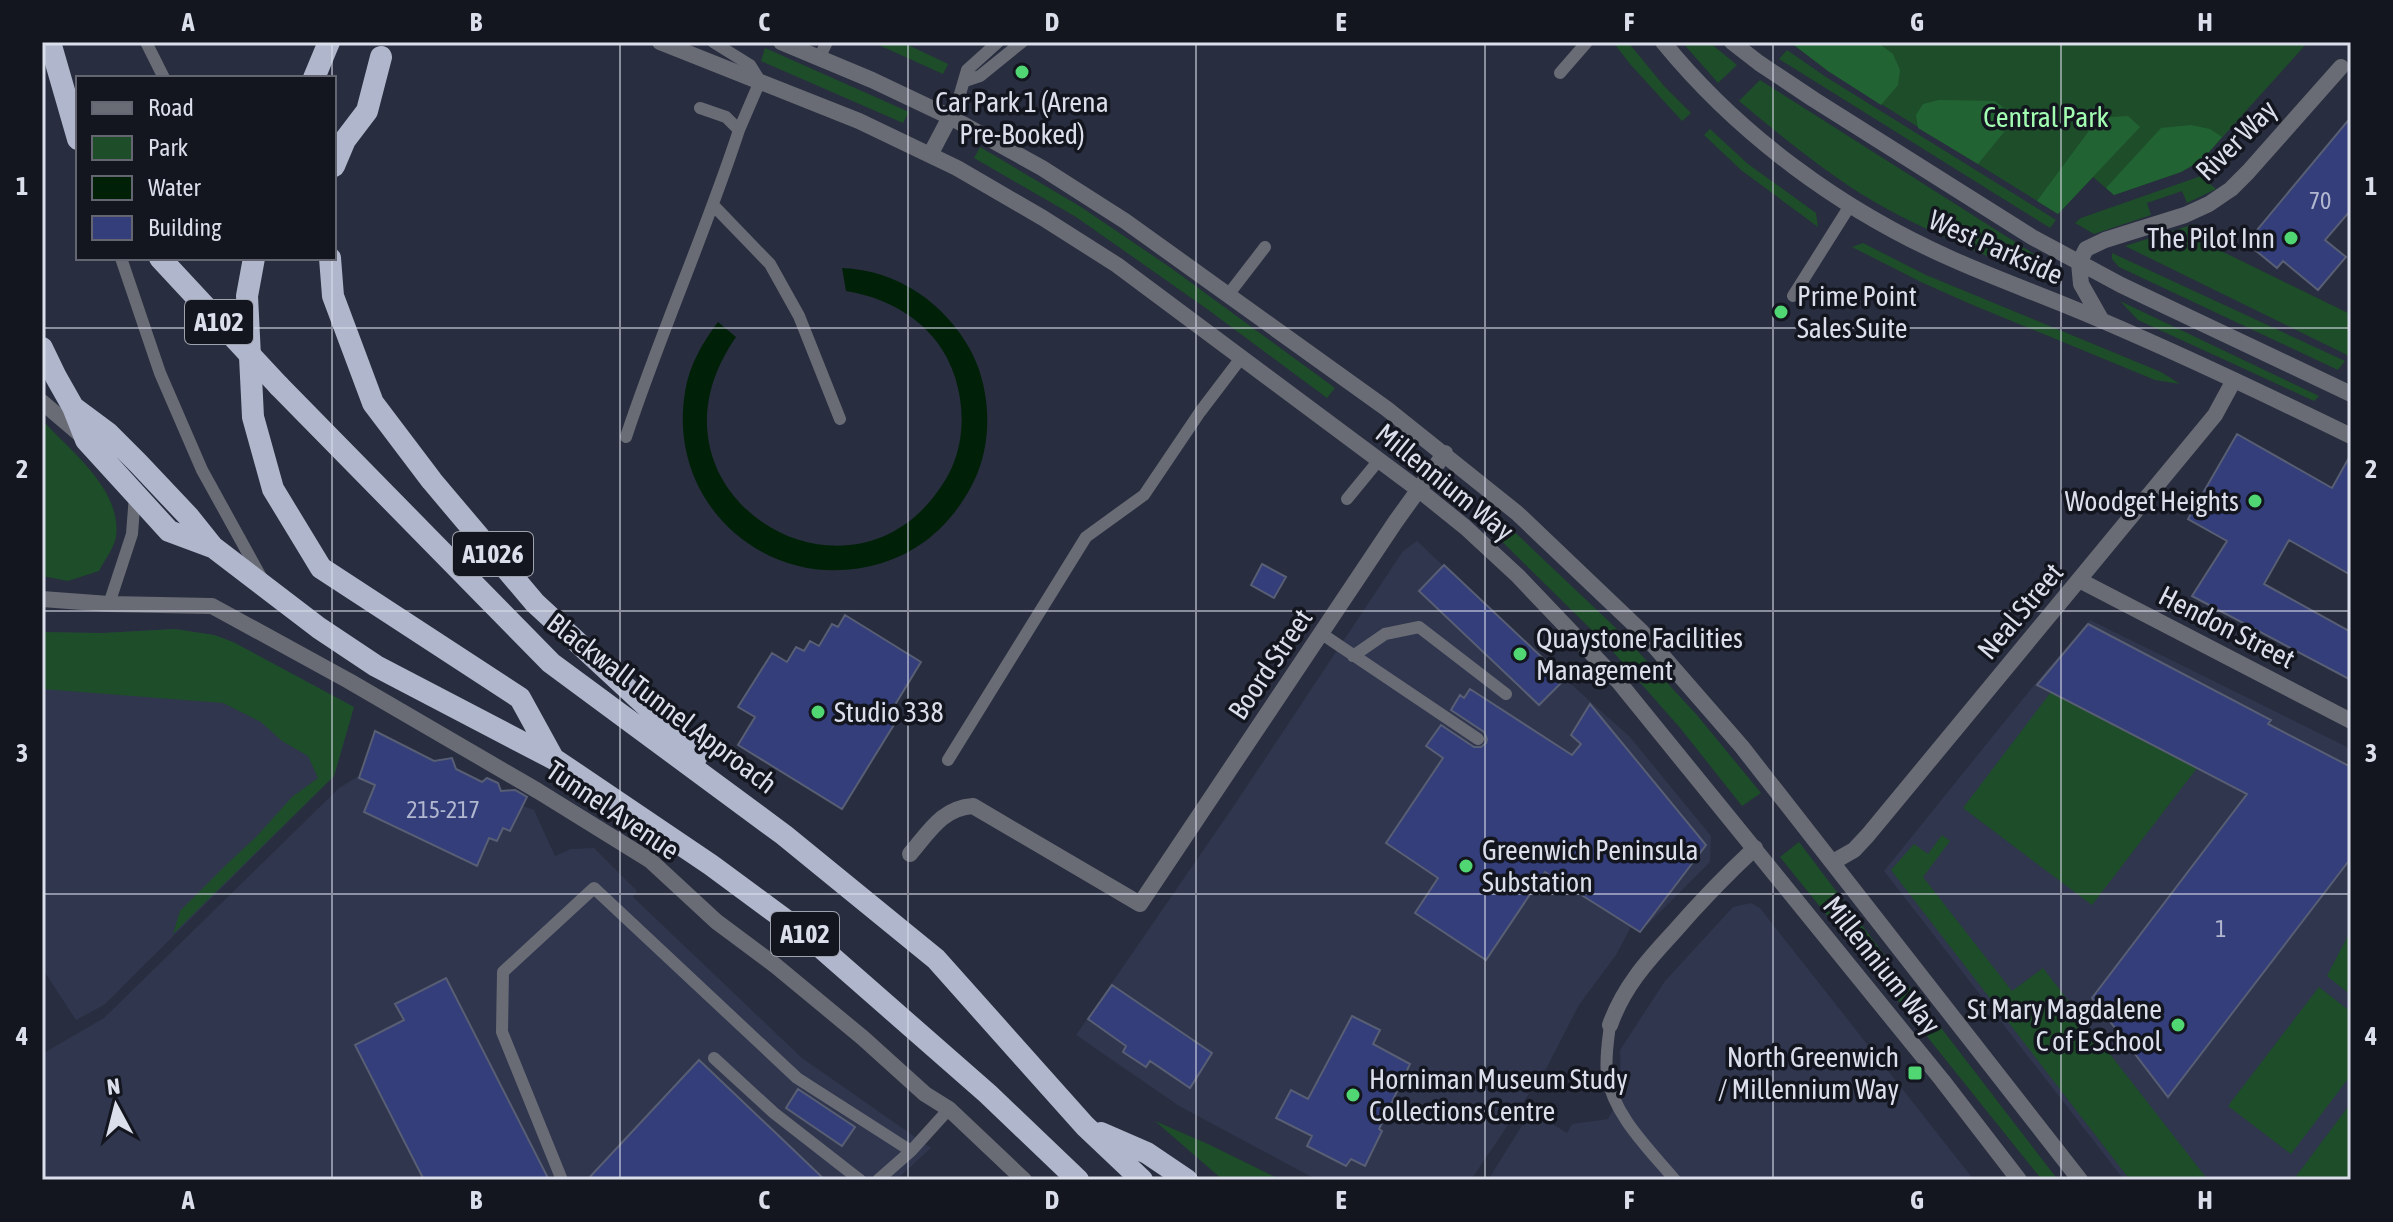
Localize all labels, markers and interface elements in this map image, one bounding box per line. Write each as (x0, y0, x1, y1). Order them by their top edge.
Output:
text: A (181, 7, 195, 37)
text: B (470, 7, 483, 37)
text: C (758, 7, 770, 37)
text: D (1045, 7, 1059, 37)
text: E (1335, 7, 1347, 37)
text: F (1624, 7, 1635, 37)
text: G (1910, 7, 1924, 37)
text: H (2197, 7, 2213, 37)
marker: Car Park 1 (Arena Pre-Booked) (1013, 63, 1031, 81)
legend (76, 76, 336, 260)
place label: Car Park 1 (Arena Pre-Booked) (935, 86, 1109, 150)
street label: River Way (2189, 93, 2283, 187)
text: Road (148, 94, 194, 121)
park label: Central Park (1983, 101, 2109, 133)
text: Park (148, 134, 189, 161)
text: 1 (16, 171, 28, 201)
text: 1 (2365, 171, 2377, 201)
text: Water (148, 174, 201, 201)
house number: 70 (2309, 187, 2331, 214)
street label: West Parkside (1924, 203, 2068, 291)
text: Building (148, 214, 222, 241)
place label: The Pilot Inn (2147, 222, 2275, 254)
marker: The Pilot Inn (2282, 229, 2300, 247)
place label: Prime Point Sales Suite (1797, 280, 1917, 344)
road number: A102 (185, 300, 253, 344)
marker: Prime Point Sales Suite (1772, 303, 1790, 321)
street label: Millennium Way (1370, 417, 1520, 547)
text: 2 (16, 454, 28, 484)
text: 2 (2365, 454, 2377, 484)
place label: Woodget Heights (2065, 485, 2239, 517)
marker: Woodget Heights (2246, 492, 2264, 510)
road number: A1026 (453, 532, 533, 576)
street label: Neal Street (1971, 557, 2069, 665)
street label: Hendon Street (2154, 579, 2300, 675)
street label: Boord Street (1221, 603, 1319, 725)
street label: Blackwall Tunnel Approach (541, 606, 783, 800)
place label: Quaystone Facilities Management (1536, 622, 1743, 686)
marker: Quaystone Facilities Management (1511, 645, 1529, 663)
place label: Studio 338 (834, 696, 944, 728)
marker: Studio 338 (809, 703, 827, 721)
text: 3 (16, 738, 28, 768)
text: 3 (2365, 738, 2377, 768)
street label: Tunnel Avenue (541, 754, 685, 866)
house number: 215-217 (406, 796, 480, 823)
place label: Greenwich Peninsula Substation (1482, 834, 1699, 898)
marker: Greenwich Peninsula Substation (1457, 857, 1475, 875)
street label: Millennium Way (1817, 890, 1947, 1040)
road number: A102 (771, 912, 839, 956)
house number: 1 (2215, 915, 2227, 942)
place label: St Mary Magdalene C of E School (1967, 993, 2163, 1057)
marker: St Mary Magdalene C of E School (2169, 1016, 2187, 1034)
text: 4 (15, 1021, 28, 1051)
text: 4 (2364, 1021, 2377, 1051)
place label: North Greenwich / Millennium Way (1718, 1041, 1899, 1105)
place label: Horniman Museum Study Collections Centre (1369, 1063, 1628, 1127)
marker: North Greenwich / Millennium Way (1906, 1064, 1924, 1082)
north arrow (76, 1066, 156, 1146)
text: N (106, 1072, 122, 1100)
marker: Horniman Museum Study Collections Centre (1344, 1086, 1362, 1104)
text: A (181, 1185, 195, 1215)
text: B (470, 1185, 483, 1215)
text: C (758, 1185, 770, 1215)
text: D (1045, 1185, 1059, 1215)
text: E (1335, 1185, 1347, 1215)
text: F (1624, 1185, 1635, 1215)
text: G (1910, 1185, 1924, 1215)
text: H (2197, 1185, 2213, 1215)

